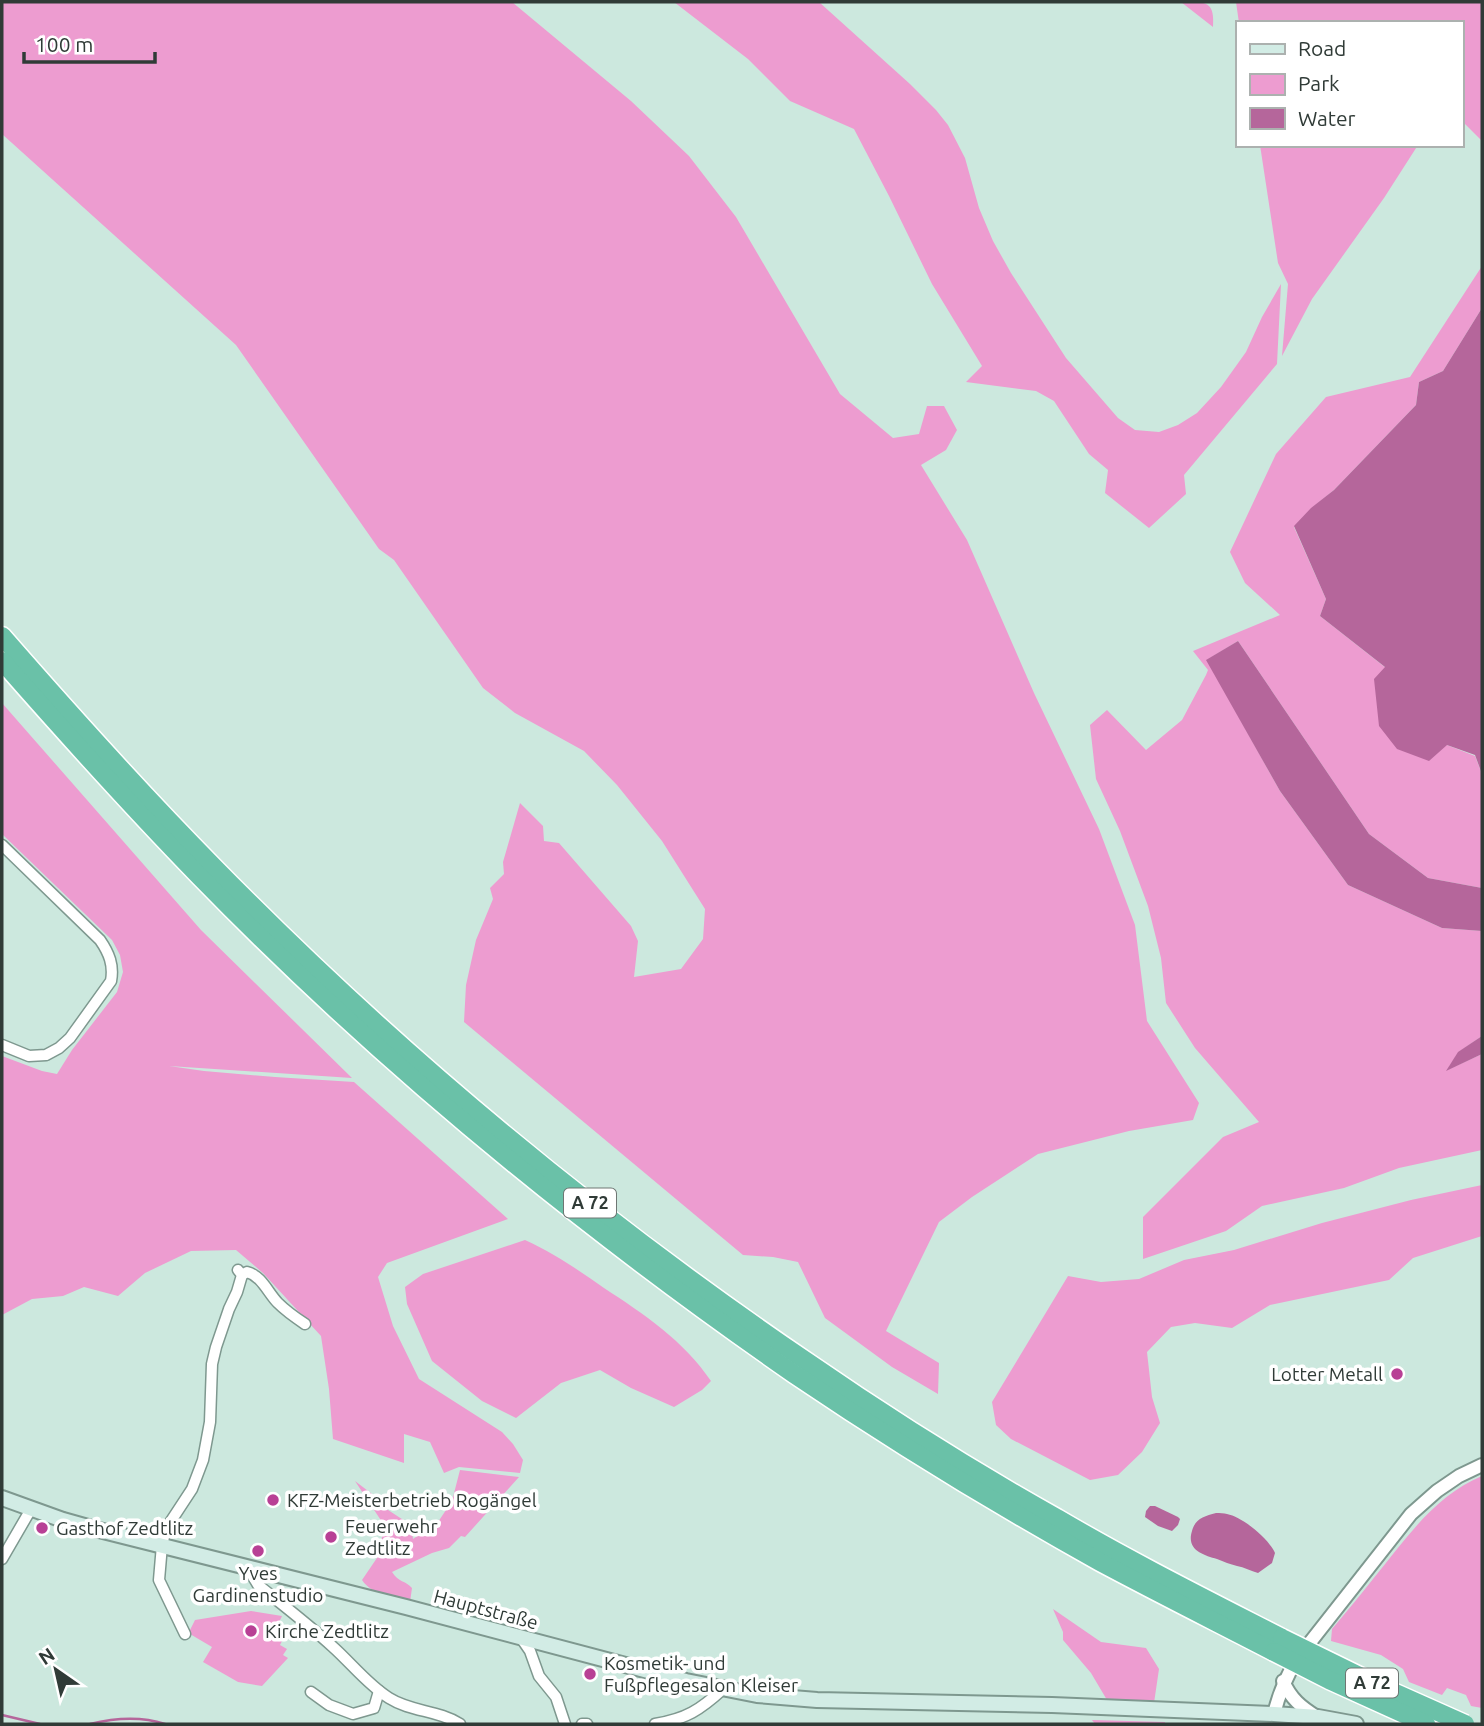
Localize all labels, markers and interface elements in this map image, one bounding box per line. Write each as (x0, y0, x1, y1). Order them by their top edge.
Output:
scale bar (24, 21, 156, 65)
legend (1236, 21, 1463, 147)
text: 100 m (35, 32, 93, 56)
text: Road (1298, 36, 1346, 60)
text: Park (1298, 71, 1340, 95)
text: Water (1298, 106, 1356, 130)
road number: A 72 (564, 1188, 616, 1218)
place label: Lotter Metall (1271, 1363, 1383, 1385)
marker: Lotter Metall (1389, 1366, 1405, 1382)
place label: KFZ-Meisterbetrieb Rogängel (287, 1489, 537, 1511)
marker: KFZ-Meisterbetrieb Rogängel (265, 1492, 281, 1508)
place label: Feuerwehr Zedtlitz (345, 1515, 438, 1559)
place label: Gasthof Zedtlitz (56, 1517, 193, 1539)
marker: Gasthof Zedtlitz (34, 1520, 50, 1536)
marker: Feuerwehr Zedtlitz (323, 1529, 339, 1545)
marker: Yves Gardinenstudio (250, 1543, 266, 1559)
place label: Yves Gardinenstudio (193, 1562, 323, 1606)
street label: Hauptstraße (431, 1585, 541, 1633)
place label: Kirche Zedtlitz (265, 1620, 389, 1642)
marker: Kirche Zedtlitz (243, 1623, 259, 1639)
north arrow (21, 1635, 91, 1705)
text: N (34, 1643, 59, 1669)
place label: Kosmetik- und Fußpflegesalon Kleiser (604, 1652, 798, 1696)
marker: Kosmetik- und Fußpflegesalon Kleiser (582, 1666, 598, 1682)
road number: A 72 (1346, 1668, 1398, 1698)

